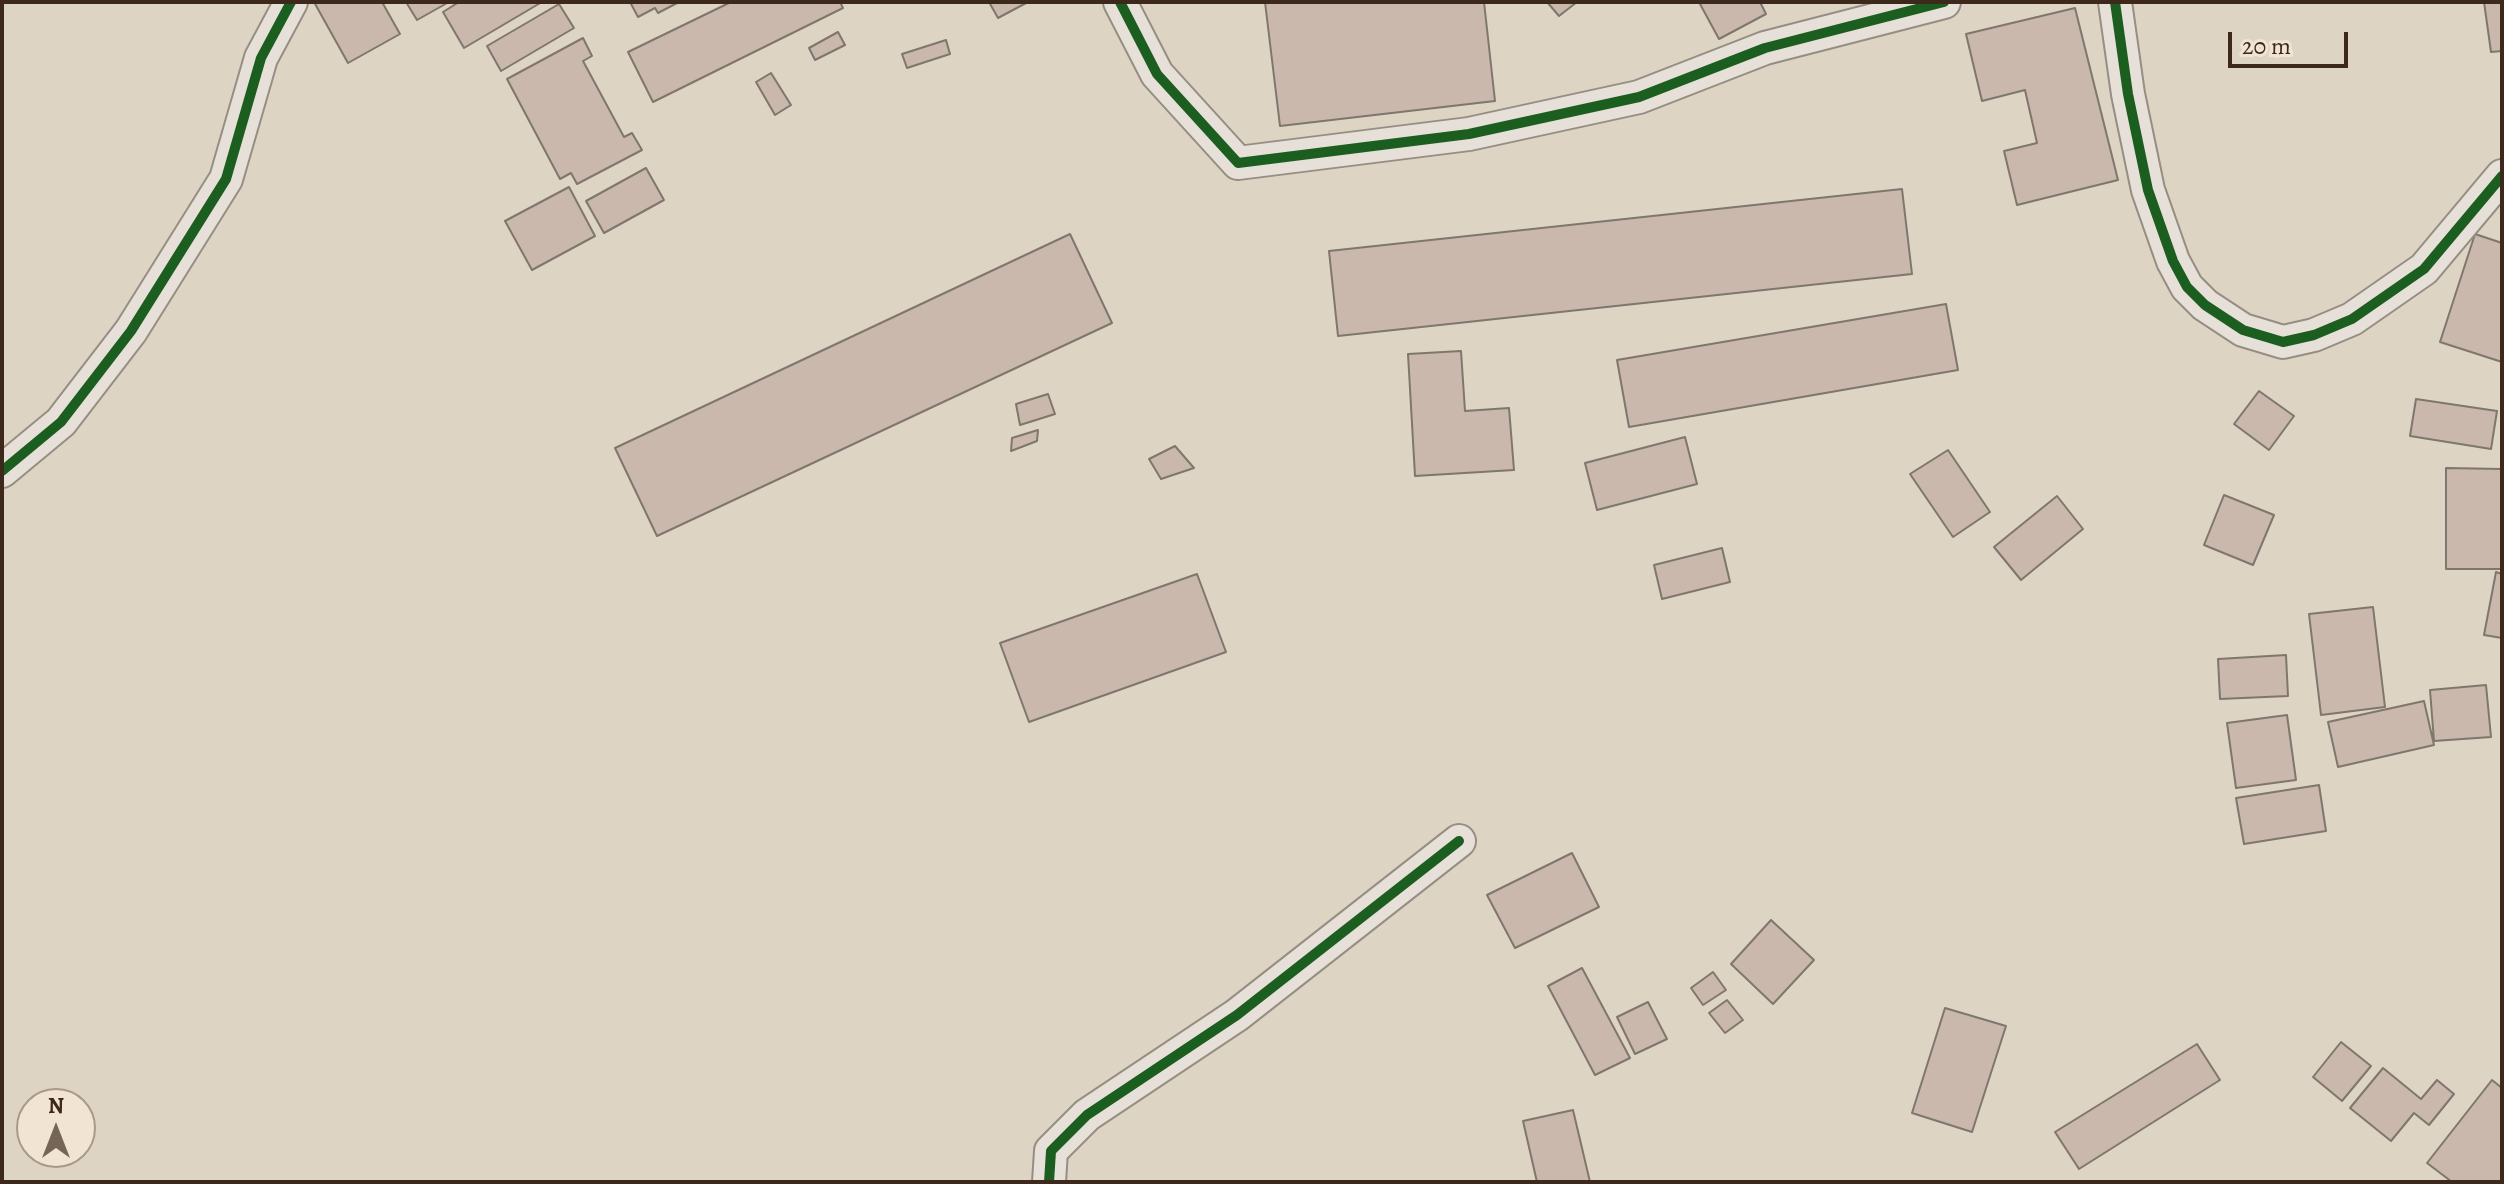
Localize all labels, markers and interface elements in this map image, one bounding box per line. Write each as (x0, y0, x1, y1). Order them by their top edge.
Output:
scale bar (2232, 16, 2352, 66)
text: 20 m (2242, 30, 2291, 62)
north arrow (16, 1088, 96, 1168)
text: N (48, 1091, 64, 1121)

